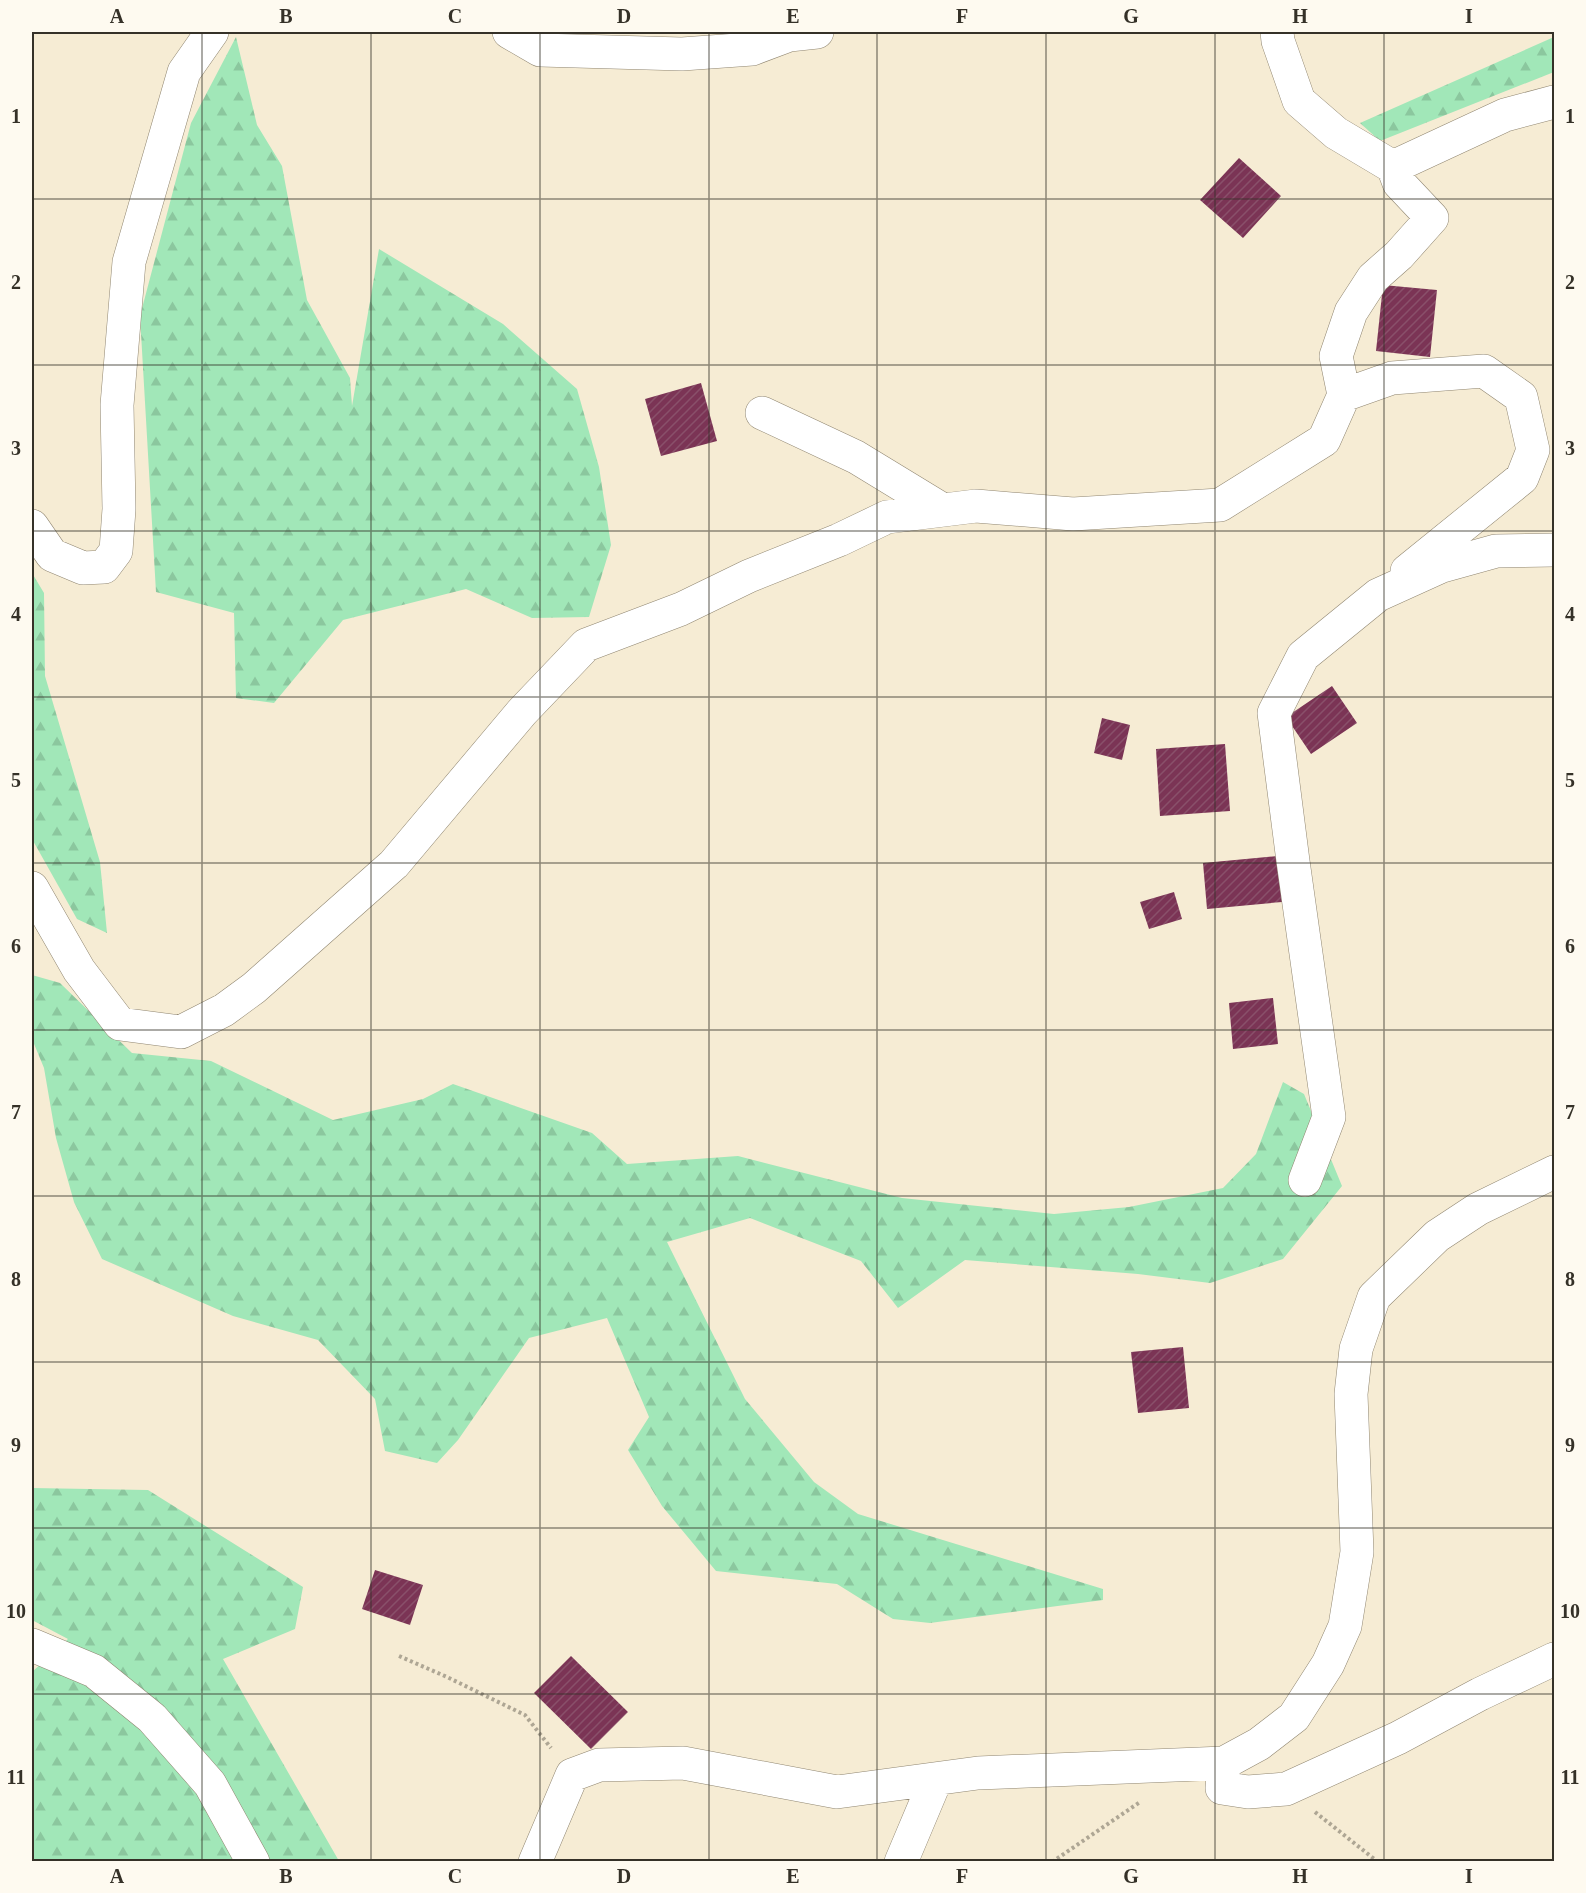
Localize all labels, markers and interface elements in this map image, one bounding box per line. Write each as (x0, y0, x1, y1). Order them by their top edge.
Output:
text: A (110, 5, 125, 27)
text: B (279, 5, 293, 27)
text: C (448, 5, 462, 27)
text: D (617, 5, 631, 27)
text: E (786, 5, 800, 27)
text: F (956, 5, 968, 27)
text: G (1123, 5, 1139, 27)
text: H (1292, 5, 1308, 27)
text: I (1465, 5, 1473, 27)
text: 1 (11, 105, 21, 127)
text: 1 (1565, 105, 1575, 127)
text: 2 (11, 271, 21, 293)
text: 2 (1565, 271, 1575, 293)
text: 3 (11, 437, 21, 459)
text: 3 (1565, 437, 1575, 459)
text: 4 (11, 603, 21, 625)
text: 4 (1565, 603, 1575, 625)
text: 5 (11, 769, 21, 791)
text: 5 (1565, 769, 1575, 791)
text: 6 (11, 935, 21, 957)
text: 6 (1565, 935, 1575, 957)
text: 7 (11, 1101, 21, 1123)
text: 7 (1565, 1101, 1575, 1123)
text: 8 (11, 1268, 21, 1290)
text: 8 (1565, 1268, 1575, 1290)
text: 9 (11, 1434, 21, 1456)
text: 9 (1565, 1434, 1575, 1456)
text: 10 (6, 1600, 26, 1622)
text: 10 (1560, 1600, 1580, 1622)
text: 11 (7, 1766, 25, 1788)
text: 11 (1561, 1766, 1579, 1788)
text: A (110, 1865, 125, 1887)
text: B (279, 1865, 293, 1887)
text: C (448, 1865, 462, 1887)
text: D (617, 1865, 631, 1887)
text: E (786, 1865, 800, 1887)
text: F (956, 1865, 968, 1887)
text: G (1123, 1865, 1139, 1887)
text: H (1292, 1865, 1308, 1887)
text: I (1465, 1865, 1473, 1887)

